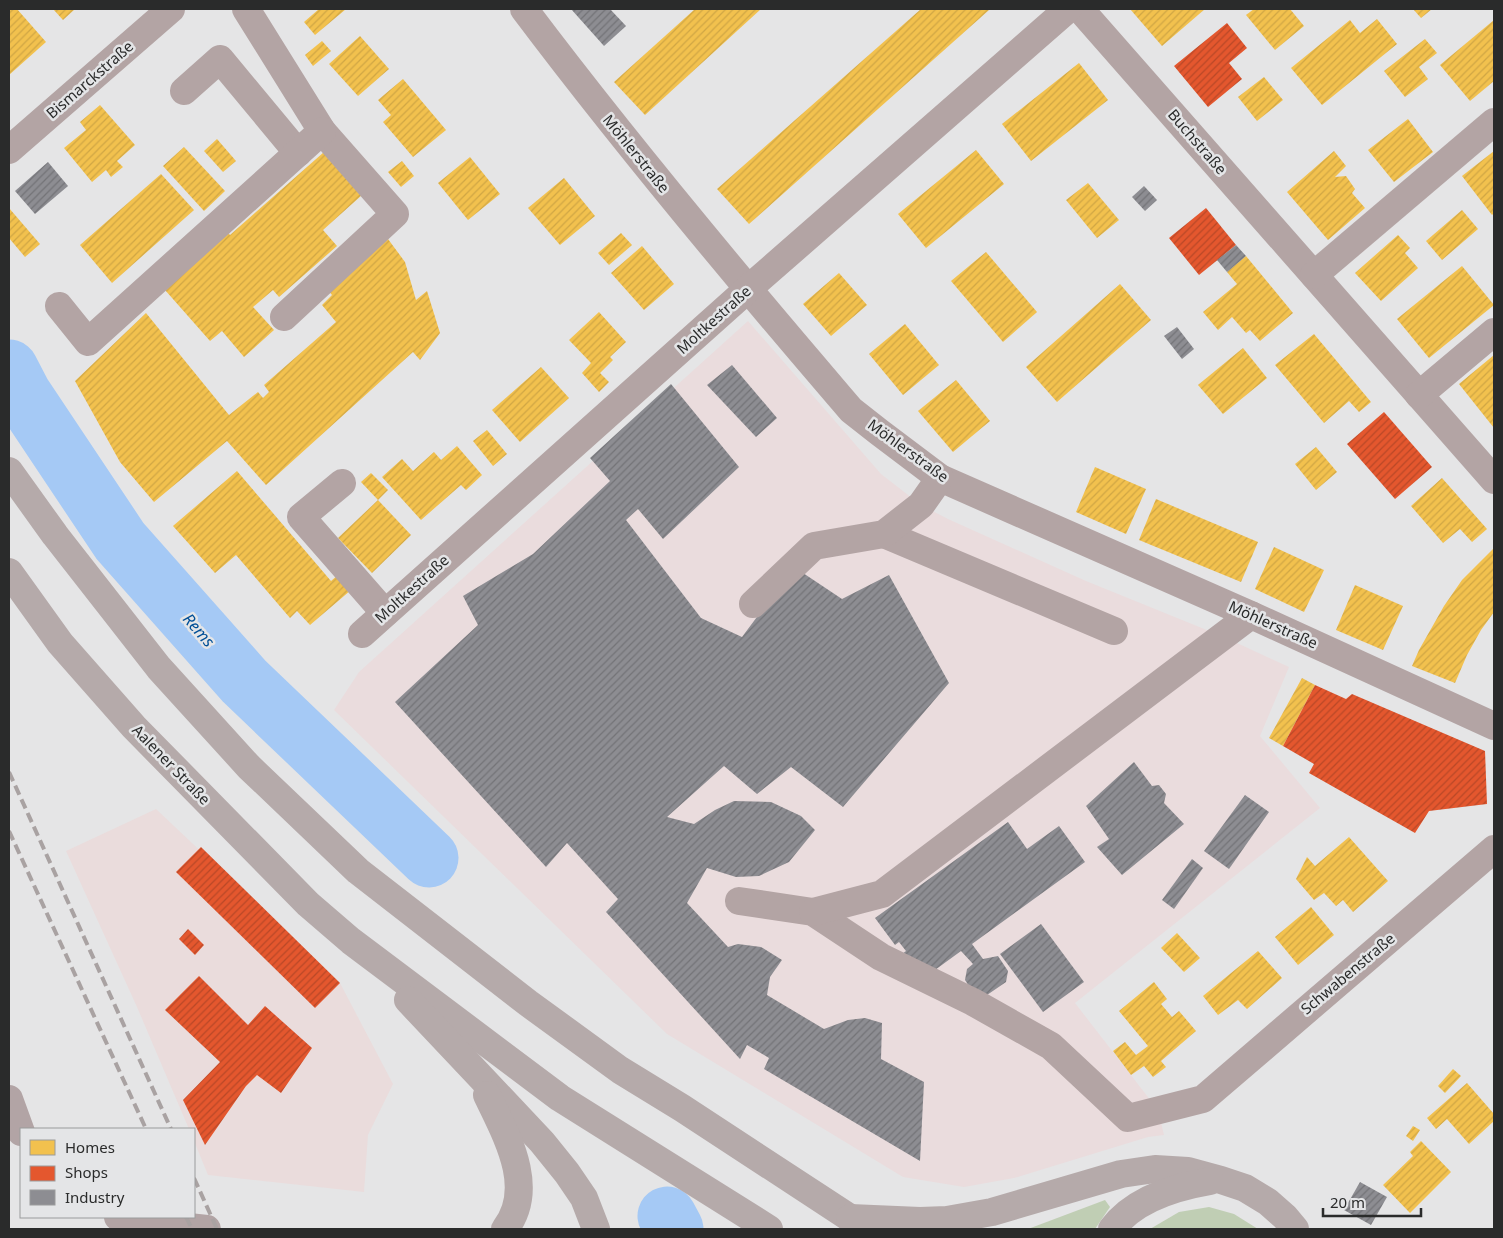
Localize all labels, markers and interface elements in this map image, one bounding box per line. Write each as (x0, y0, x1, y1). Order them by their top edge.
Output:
street label: Bismarckstraße (42, 36, 137, 123)
street label: Buchstraße (1164, 104, 1232, 178)
street label: Möhlerstraße (599, 110, 675, 197)
street label: Moltkestraße (672, 281, 755, 358)
street label: Möhlerstraße (864, 414, 953, 486)
street label: Moltkestraße (370, 550, 453, 627)
street label: Möhlerstraße (1226, 596, 1321, 653)
water label: Rems (178, 608, 220, 652)
street label: Aalener Straße (128, 720, 215, 809)
street label: Schwabenstraße (1296, 928, 1398, 1018)
legend (20, 1128, 195, 1218)
text: Homes (65, 1137, 115, 1157)
text: Shops (65, 1162, 108, 1182)
scale bar (1323, 1186, 1420, 1218)
text: Industry (65, 1187, 125, 1207)
text: 20 m (1330, 1192, 1365, 1212)

